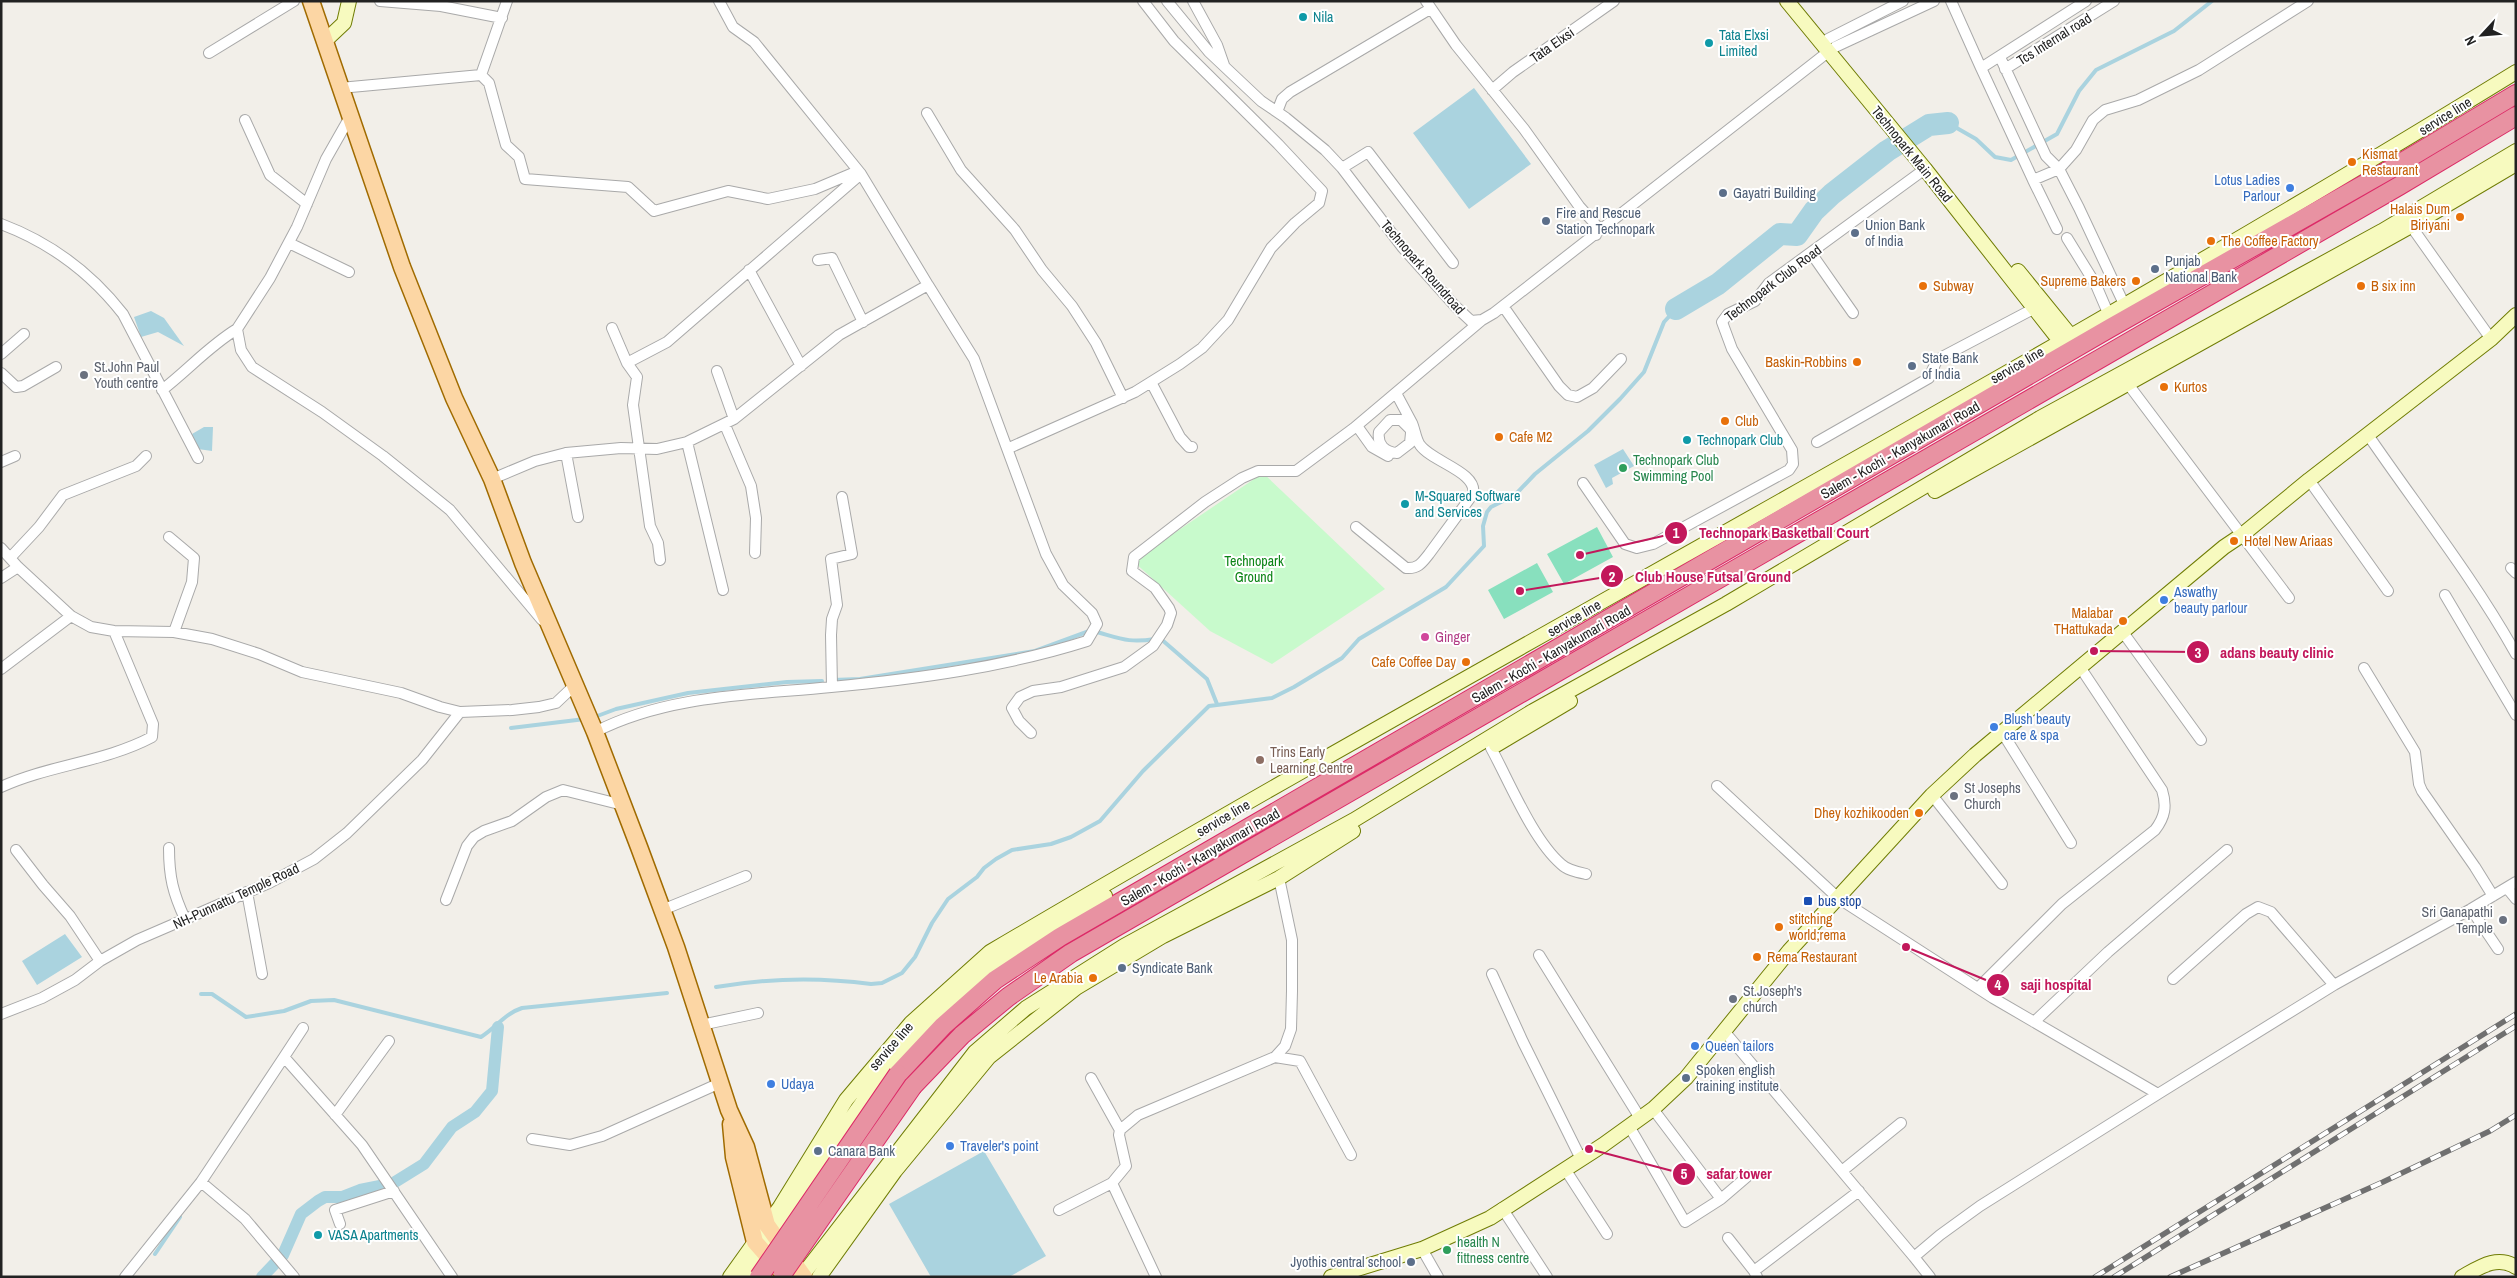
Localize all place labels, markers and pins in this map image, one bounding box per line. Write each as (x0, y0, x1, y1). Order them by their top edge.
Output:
place label: Nila (1313, 8, 1334, 26)
marker: Nila (1297, 11, 1309, 23)
place label: Tata Elxsi Limited (1719, 26, 1769, 60)
marker: Tata Elxsi Limited (1703, 37, 1715, 49)
place label: Kismat Restaurant (2362, 145, 2418, 179)
marker: Kismat Restaurant (2346, 156, 2358, 168)
place label: Lotus Ladies Parlour (2214, 171, 2280, 205)
marker: Lotus Ladies Parlour (2284, 182, 2296, 194)
place label: Gayatri Building (1733, 184, 1817, 202)
marker: Gayatri Building (1717, 187, 1729, 199)
place label: Halais Dum Biriyani (2390, 200, 2450, 234)
place label: Fire and Rescue Station Technopark (1556, 204, 1655, 238)
marker: Halais Dum Biriyani (2454, 211, 2466, 223)
marker: Fire and Rescue Station Technopark (1540, 215, 1552, 227)
place label: Union Bank of India (1865, 216, 1925, 250)
marker: Union Bank of India (1849, 227, 1861, 239)
place label: The Coffee Factory (2221, 232, 2319, 250)
marker: The Coffee Factory (2205, 235, 2217, 247)
place label: Punjab National Bank (2165, 252, 2237, 286)
marker: Punjab National Bank (2149, 263, 2161, 275)
place label: Supreme Bakers (2041, 272, 2126, 290)
marker: Supreme Bakers (2130, 275, 2142, 287)
place label: Subway (1933, 277, 1974, 295)
place label: B six inn (2371, 277, 2416, 295)
marker: Subway (1917, 280, 1929, 292)
marker: B six inn (2355, 280, 2367, 292)
place label: State Bank of India (1922, 349, 1978, 383)
place label: Baskin-Robbins (1765, 353, 1847, 371)
marker: Baskin-Robbins (1851, 356, 1863, 368)
place label: St.John Paul Youth centre (94, 358, 159, 392)
marker: State Bank of India (1906, 360, 1918, 372)
marker: St.John Paul Youth centre (78, 369, 90, 381)
place label: Kurtos (2174, 378, 2207, 396)
marker: Kurtos (2158, 381, 2170, 393)
place label: Club (1735, 412, 1759, 430)
marker: Club (1719, 415, 1731, 427)
place label: Cafe M2 (1509, 428, 1552, 446)
marker: Cafe M2 (1493, 431, 1505, 443)
place label: Technopark Club (1697, 431, 1783, 449)
marker: Technopark Club (1681, 434, 1693, 446)
place label: Technopark Club Swimming Pool (1633, 451, 1719, 485)
marker: Technopark Club Swimming Pool (1617, 462, 1629, 474)
place label: M-Squared Software and Services (1415, 487, 1520, 521)
marker: M-Squared Software and Services (1399, 498, 1411, 510)
callout: Technopark Basketball Court (1664, 518, 1879, 548)
place label: Hotel New Ariaas (2244, 532, 2333, 550)
marker: Hotel New Ariaas (2228, 535, 2240, 547)
callout: Club House Futsal Ground (1600, 561, 1800, 591)
place label: Aswathy beauty parlour (2173, 583, 2248, 617)
marker: Aswathy beauty parlour (2158, 594, 2170, 606)
place label: Malabar THattukada (2054, 604, 2114, 638)
marker: Malabar THattukada (2117, 615, 2129, 627)
place label: Ginger (1435, 628, 1470, 646)
marker: Ginger (1419, 631, 1431, 643)
callout: adans beauty clinic (2185, 637, 2344, 667)
place label: Cafe Coffee Day (1371, 653, 1456, 671)
marker: Cafe Coffee Day (1460, 656, 1472, 668)
place label: Blush beauty care & spa (2004, 710, 2071, 744)
marker: Blush beauty care & spa (1988, 721, 2000, 733)
place label: Trins Early Learning Centre (1270, 743, 1353, 777)
marker: Trins Early Learning Centre (1254, 754, 1266, 766)
place label: St Josephs Church (1964, 779, 2021, 813)
marker: St Josephs Church (1948, 790, 1960, 802)
place label: Dhey kozhikooden (1814, 804, 1909, 822)
marker: Dhey kozhikooden (1913, 807, 1925, 819)
place label: bus stop (1818, 892, 1861, 910)
marker: bus stop (1802, 895, 1814, 907)
place label: Sri Ganapathi Temple (2422, 903, 2493, 937)
place label: stitching world;rema (1789, 910, 1846, 944)
marker: Sri Ganapathi Temple (2497, 914, 2509, 926)
marker: stitching world;rema (1773, 921, 1785, 933)
place label: Rema Restaurant (1767, 948, 1857, 966)
marker: Rema Restaurant (1751, 951, 1763, 963)
place label: Syndicate Bank (1132, 959, 1213, 977)
marker: Syndicate Bank (1116, 962, 1128, 974)
place label: Le Arabia (1034, 969, 1084, 987)
callout: saji hospital (1985, 970, 2101, 1000)
marker: Le Arabia (1087, 972, 1099, 984)
place label: St.Joseph's church (1743, 982, 1802, 1016)
marker: St.Joseph's church (1727, 993, 1739, 1005)
place label: Queen tailors (1705, 1037, 1774, 1055)
marker: Queen tailors (1689, 1040, 1701, 1052)
place label: Spoken english training institute (1696, 1061, 1779, 1095)
marker: Spoken english training institute (1680, 1072, 1692, 1084)
place label: Udaya (781, 1075, 815, 1093)
marker: Udaya (765, 1078, 777, 1090)
place label: Traveler's point (960, 1137, 1038, 1155)
marker: Traveler's point (944, 1140, 956, 1152)
place label: Canara Bank (828, 1142, 895, 1160)
marker: Canara Bank (812, 1145, 824, 1157)
callout: safar tower (1672, 1159, 1782, 1189)
place label: VASA Apartments (328, 1226, 419, 1244)
marker: VASA Apartments (312, 1229, 324, 1241)
place label: health N fittness centre (1457, 1233, 1529, 1267)
marker: health N fittness centre (1441, 1244, 1453, 1256)
place label: Jyothis central school (1291, 1253, 1401, 1271)
marker: Jyothis central school (1405, 1256, 1417, 1268)

